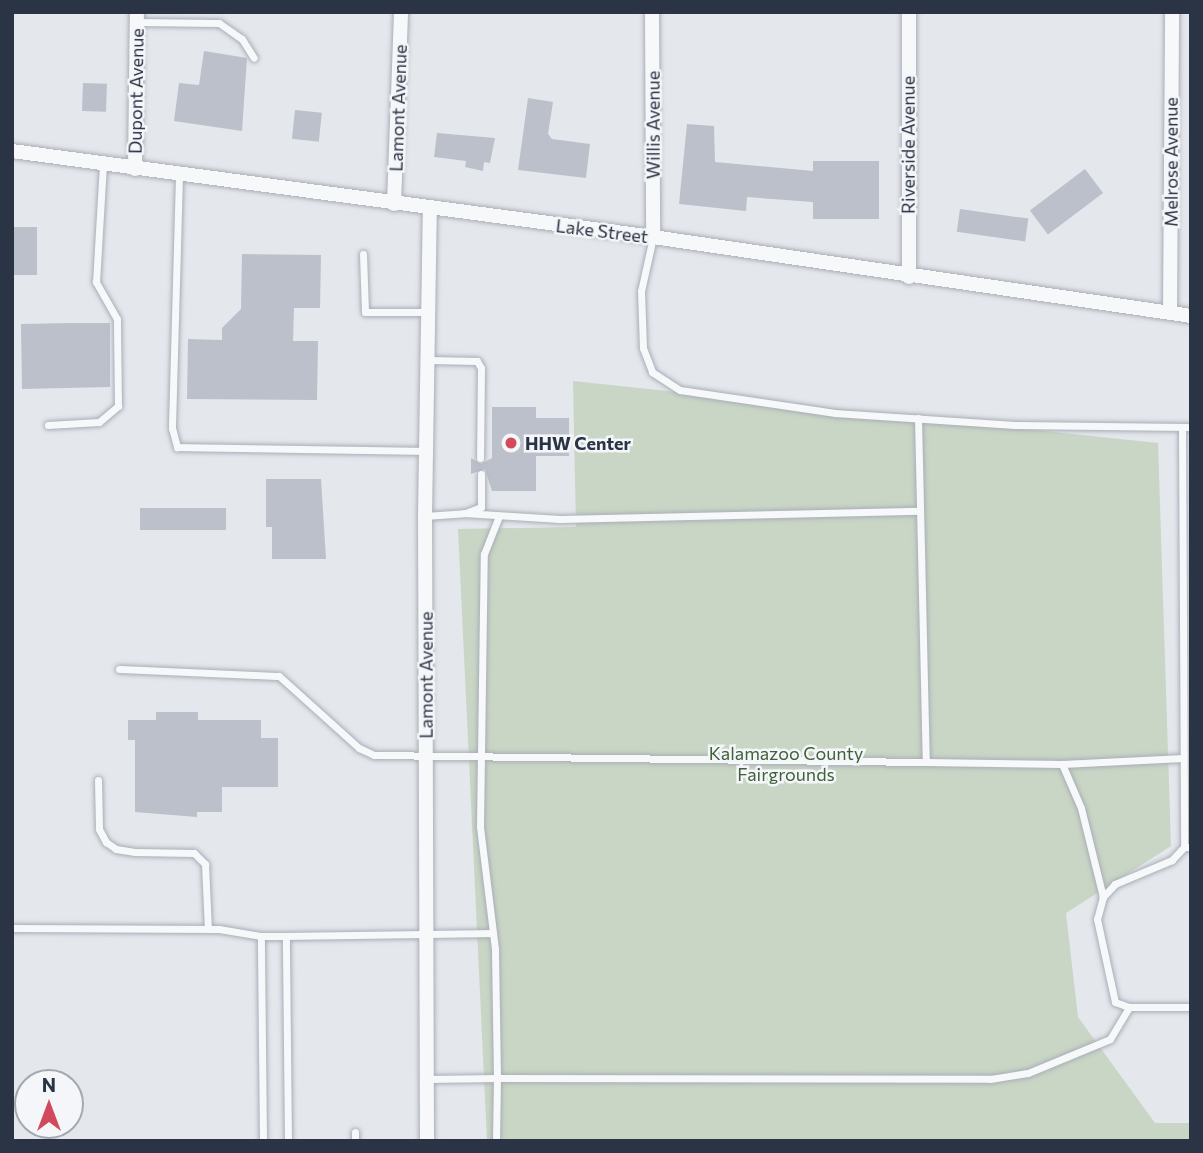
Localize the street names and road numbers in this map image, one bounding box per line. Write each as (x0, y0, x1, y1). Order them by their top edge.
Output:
street label: Dupont Avenue (124, 28, 148, 154)
street label: Lamont Avenue (385, 44, 411, 172)
street label: Willis Avenue (642, 71, 664, 179)
street label: Riverside Avenue (897, 76, 919, 214)
street label: Melrose Avenue (1160, 97, 1182, 227)
street label: Lake Street (555, 215, 649, 247)
street label: Lamont Avenue (415, 611, 437, 739)

